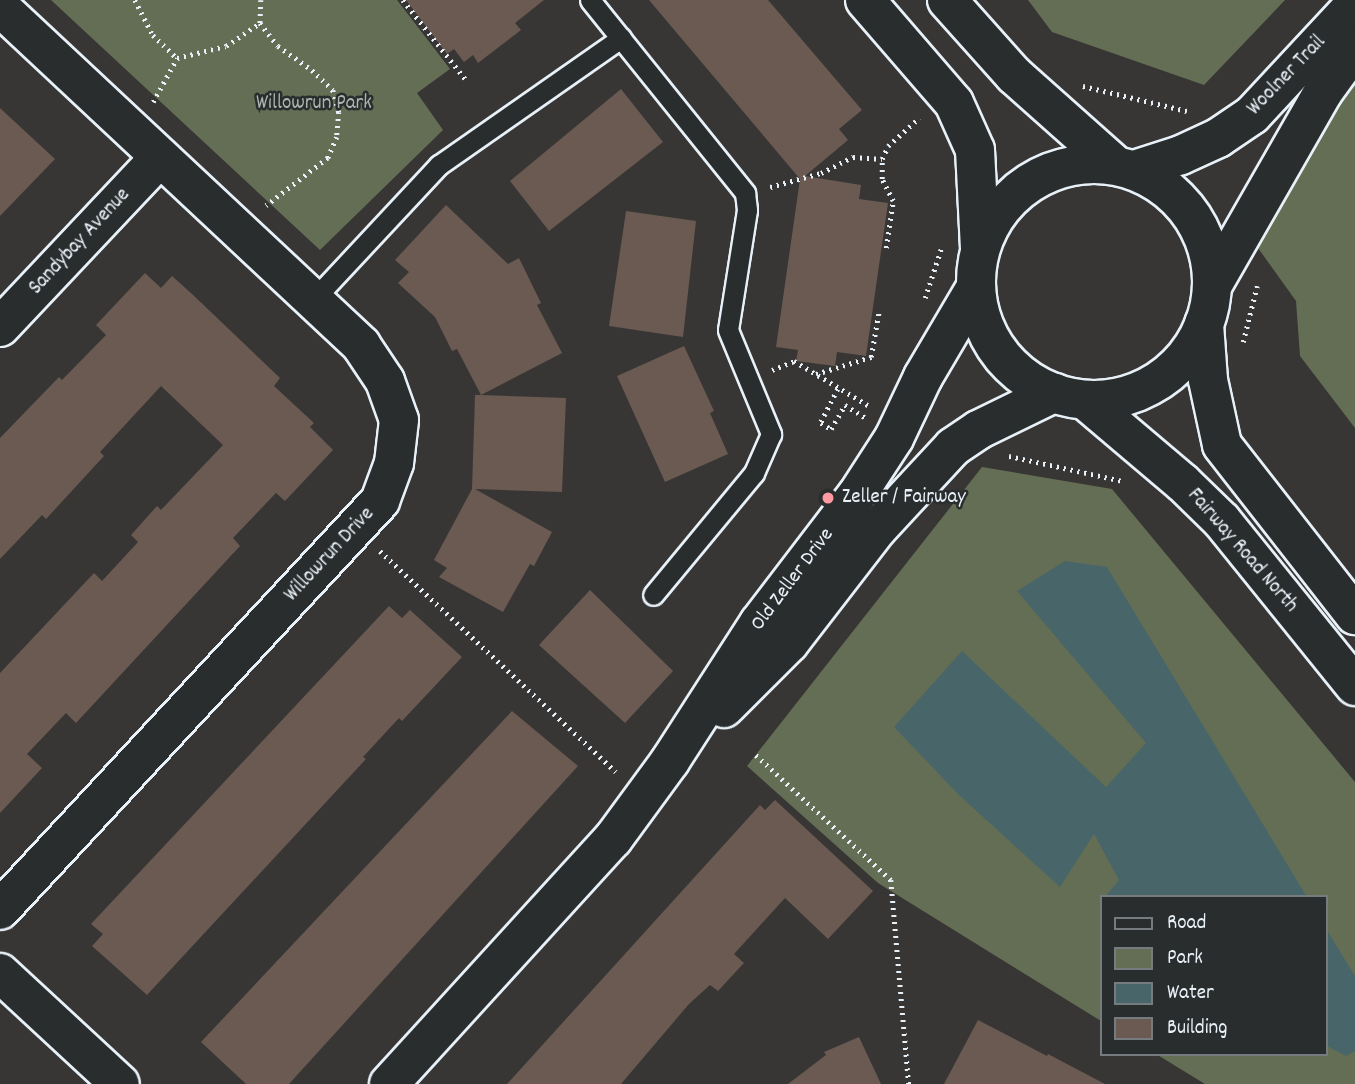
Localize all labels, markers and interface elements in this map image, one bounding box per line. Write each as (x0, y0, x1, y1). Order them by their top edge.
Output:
street label: Woolner Trail (1242, 31, 1332, 121)
park label: Willowrun Park (256, 91, 372, 117)
street label: Sandybay Avenue (24, 183, 136, 301)
street label: Fairway Road North (1181, 484, 1303, 618)
place label: Zeller / Fairway (842, 485, 966, 511)
marker: Zeller / Fairway (820, 490, 836, 506)
street label: Willowrun Drive (280, 502, 380, 608)
street label: Old Zeller Drive (746, 523, 840, 637)
legend (1100, 895, 1327, 1056)
text: Road (1167, 909, 1206, 939)
text: Park (1167, 944, 1203, 974)
text: Water (1167, 979, 1214, 1009)
text: Building (1167, 1014, 1227, 1044)

